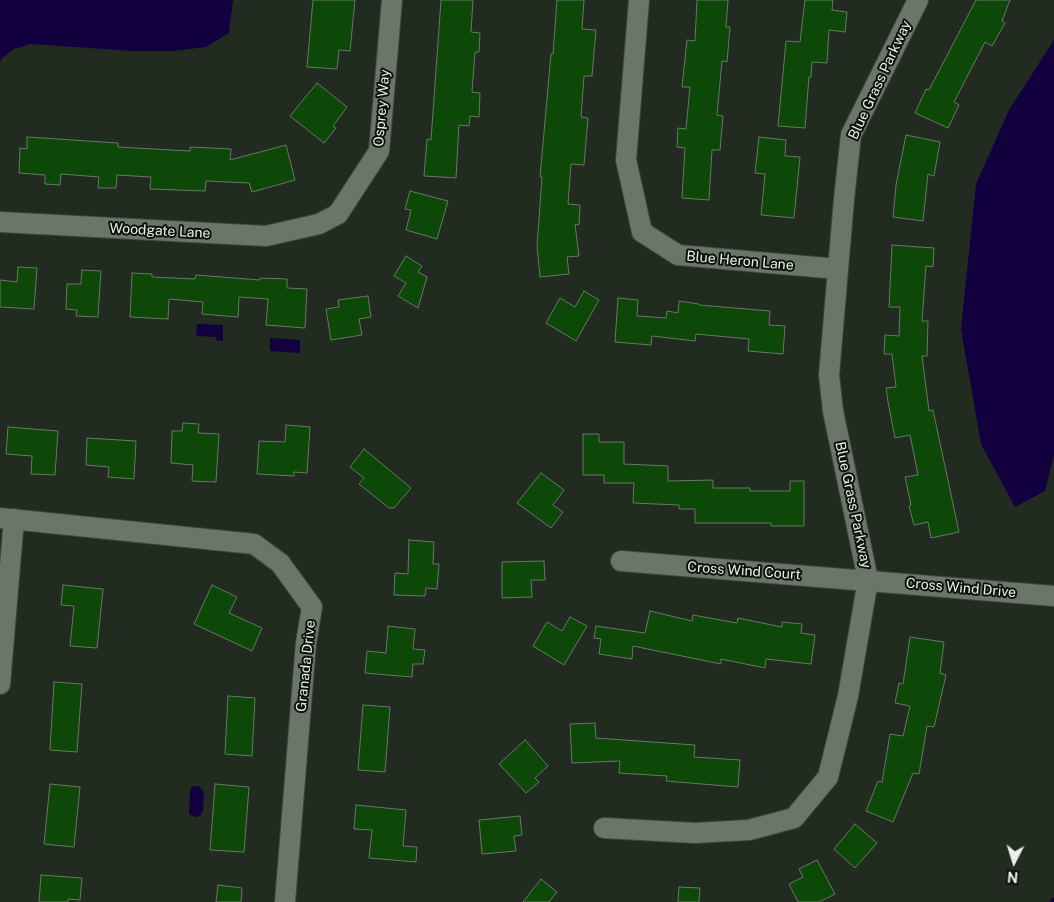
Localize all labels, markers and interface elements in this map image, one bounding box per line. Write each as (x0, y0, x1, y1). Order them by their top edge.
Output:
street label: Blue Grass Parkway (845, 18, 915, 142)
street label: Osprey Way (370, 69, 394, 147)
street label: Woodgate Lane (109, 220, 211, 242)
street label: Blue Heron Lane (686, 248, 794, 274)
street label: Blue Grass Parkway (831, 440, 875, 570)
street label: Cross Wind Court (687, 559, 801, 583)
street label: Cross Wind Drive (905, 575, 1017, 601)
street label: Granada Drive (293, 619, 319, 713)
north arrow (989, 837, 1039, 887)
text: N (1007, 868, 1019, 885)

